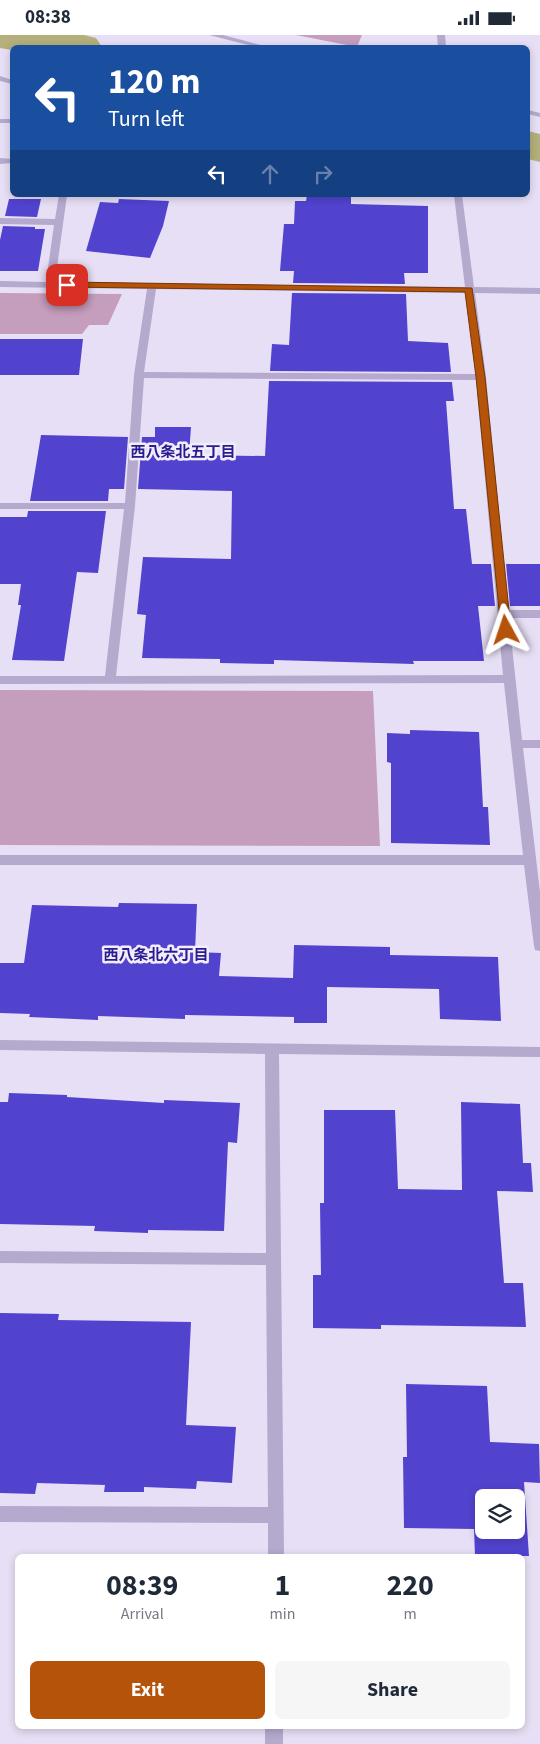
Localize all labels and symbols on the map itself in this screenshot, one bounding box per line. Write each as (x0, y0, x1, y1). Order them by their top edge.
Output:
pin (46, 264, 88, 306)
district label: 西八条北五丁目 (130, 442, 236, 463)
position arrow (479, 603, 531, 655)
district label: 西八条北六丁目 (103, 945, 209, 966)

